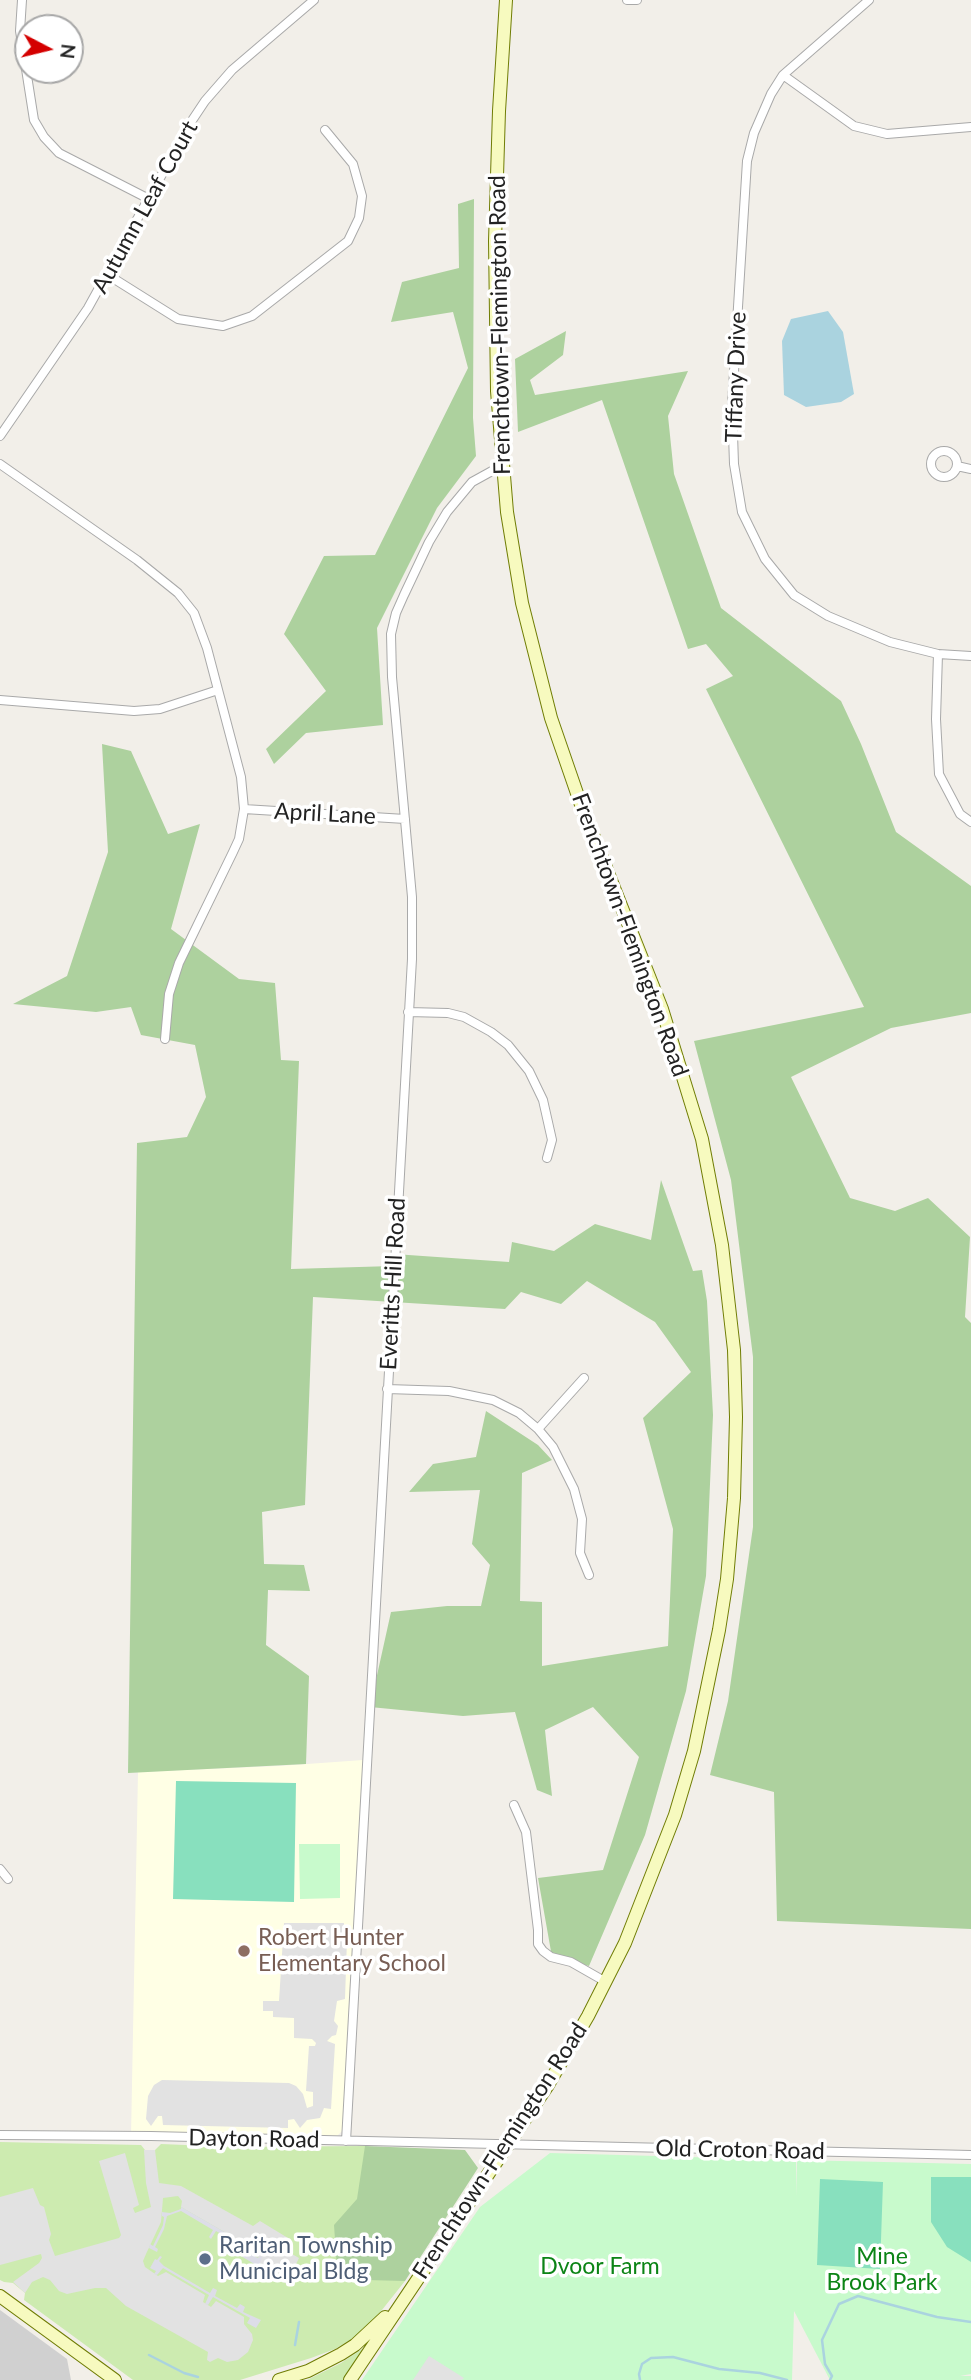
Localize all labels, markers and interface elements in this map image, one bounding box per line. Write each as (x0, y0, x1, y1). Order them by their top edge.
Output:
north arrow (14, 14, 84, 84)
text: N (56, 43, 81, 60)
street label: Autumn Leaf Court (86, 116, 204, 298)
street label: Frenchtown-Flemington Road (484, 175, 516, 475)
street label: Tiffany Drive (720, 311, 752, 443)
street label: Frenchtown-Flemington Road (566, 790, 694, 1080)
street label: April Lane (273, 798, 377, 830)
street label: Everitts Hill Road (375, 1197, 411, 1371)
place label: Robert Hunter Elementary School (258, 1924, 446, 1978)
marker: Robert Hunter Elementary School (236, 1943, 252, 1959)
street label: Frenchtown-Flemington Road (407, 2018, 593, 2284)
street label: Dayton Road (188, 2124, 320, 2154)
street label: Old Croton Road (655, 2135, 825, 2165)
place label: Raritan Township Municipal Bldg (219, 2232, 393, 2286)
park label: Mine Brook Park (826, 2243, 938, 2297)
marker: Raritan Township Municipal Bldg (197, 2251, 213, 2267)
park label: Dvoor Farm (540, 2253, 660, 2281)

